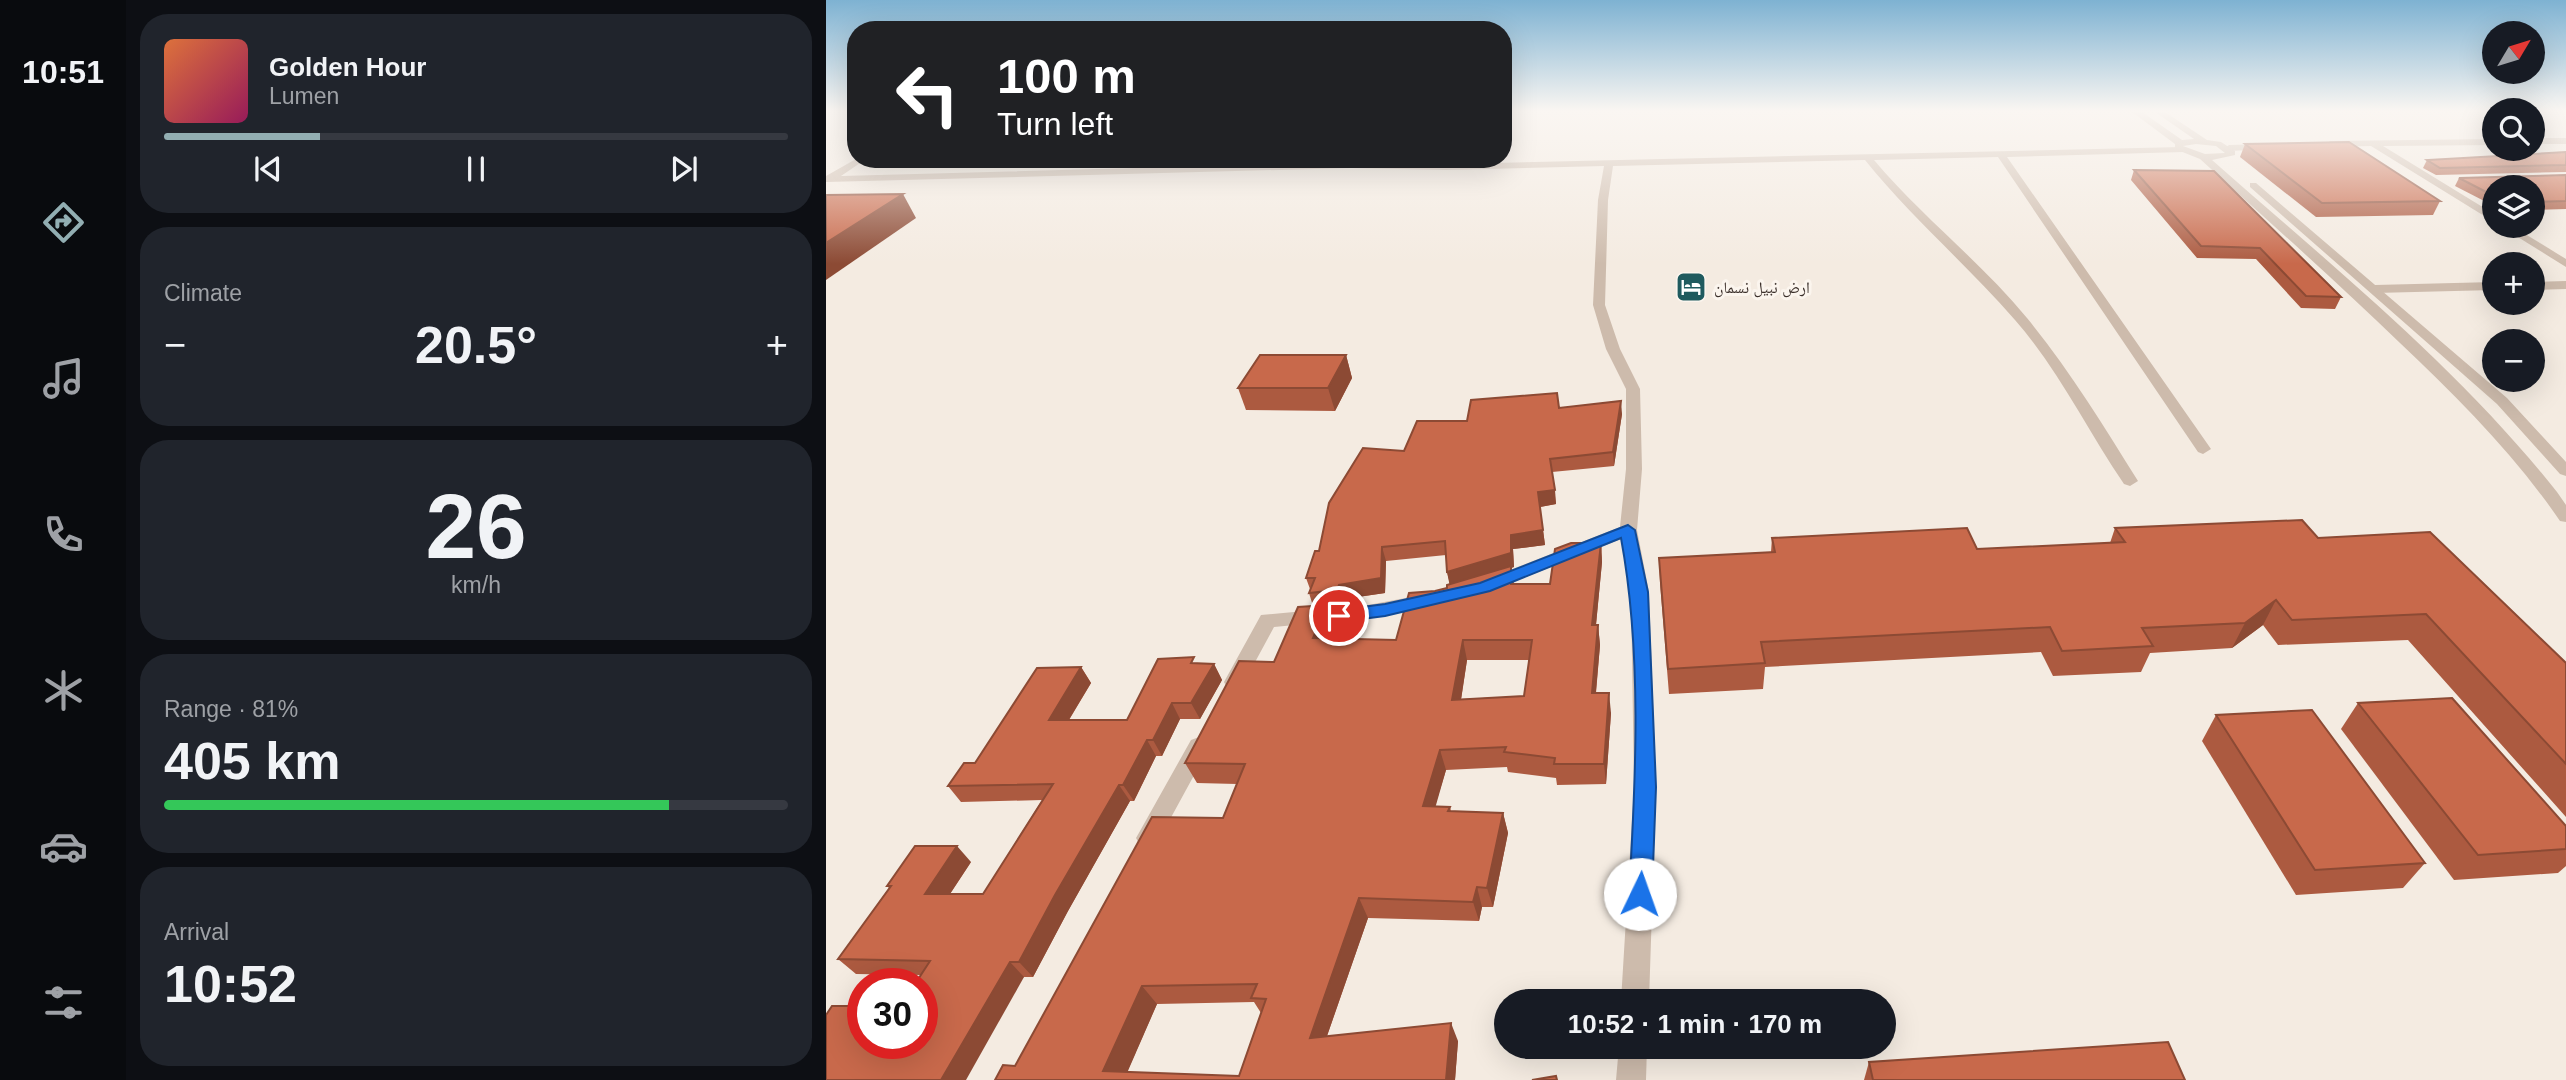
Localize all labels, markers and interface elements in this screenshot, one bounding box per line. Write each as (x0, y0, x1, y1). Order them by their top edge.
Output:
north arrow (2482, 21, 2544, 84)
map controls (2482, 21, 2545, 392)
icon: left (882, 49, 973, 140)
text: 100 m (997, 49, 1136, 103)
text: Golden Hour (269, 52, 426, 82)
text: 10:51 (22, 54, 104, 90)
text: Lumen (269, 83, 339, 109)
button: search (2482, 98, 2545, 161)
text: Turn left (997, 106, 1113, 142)
icon: previous (249, 150, 287, 188)
icon: pause (457, 150, 495, 188)
icon: next (665, 150, 703, 188)
button: layers (2482, 175, 2545, 238)
icon: directions (39, 198, 88, 247)
button: + (2482, 252, 2545, 315)
hotel icon: ارض نبيل نسمان (1674, 270, 1708, 304)
place label: ارض نبيل نسمان (1714, 279, 1810, 298)
text: Climate (164, 280, 242, 306)
text: 20.5° (415, 316, 537, 374)
text: − (164, 324, 186, 366)
text: + (766, 324, 788, 366)
button: − (2482, 329, 2545, 392)
icon: music (39, 354, 88, 403)
text: 26 (425, 476, 527, 577)
icon: phone (39, 510, 88, 559)
text: km/h (451, 572, 501, 598)
pin (1309, 586, 1369, 646)
icon: arrive (1320, 597, 1358, 635)
icon: climate (39, 666, 88, 715)
text: Range · 81% (164, 696, 298, 722)
text: 405 km (164, 732, 340, 790)
icon: car (39, 822, 88, 871)
position arrow (1603, 857, 1677, 931)
text: Arrival (164, 919, 229, 945)
text: 10:52 (164, 955, 297, 1013)
speed limit sign: 30 (847, 968, 938, 1059)
icon: filters (39, 978, 88, 1027)
text: 10:52 · 1 min · 170 m (1568, 1009, 1822, 1039)

